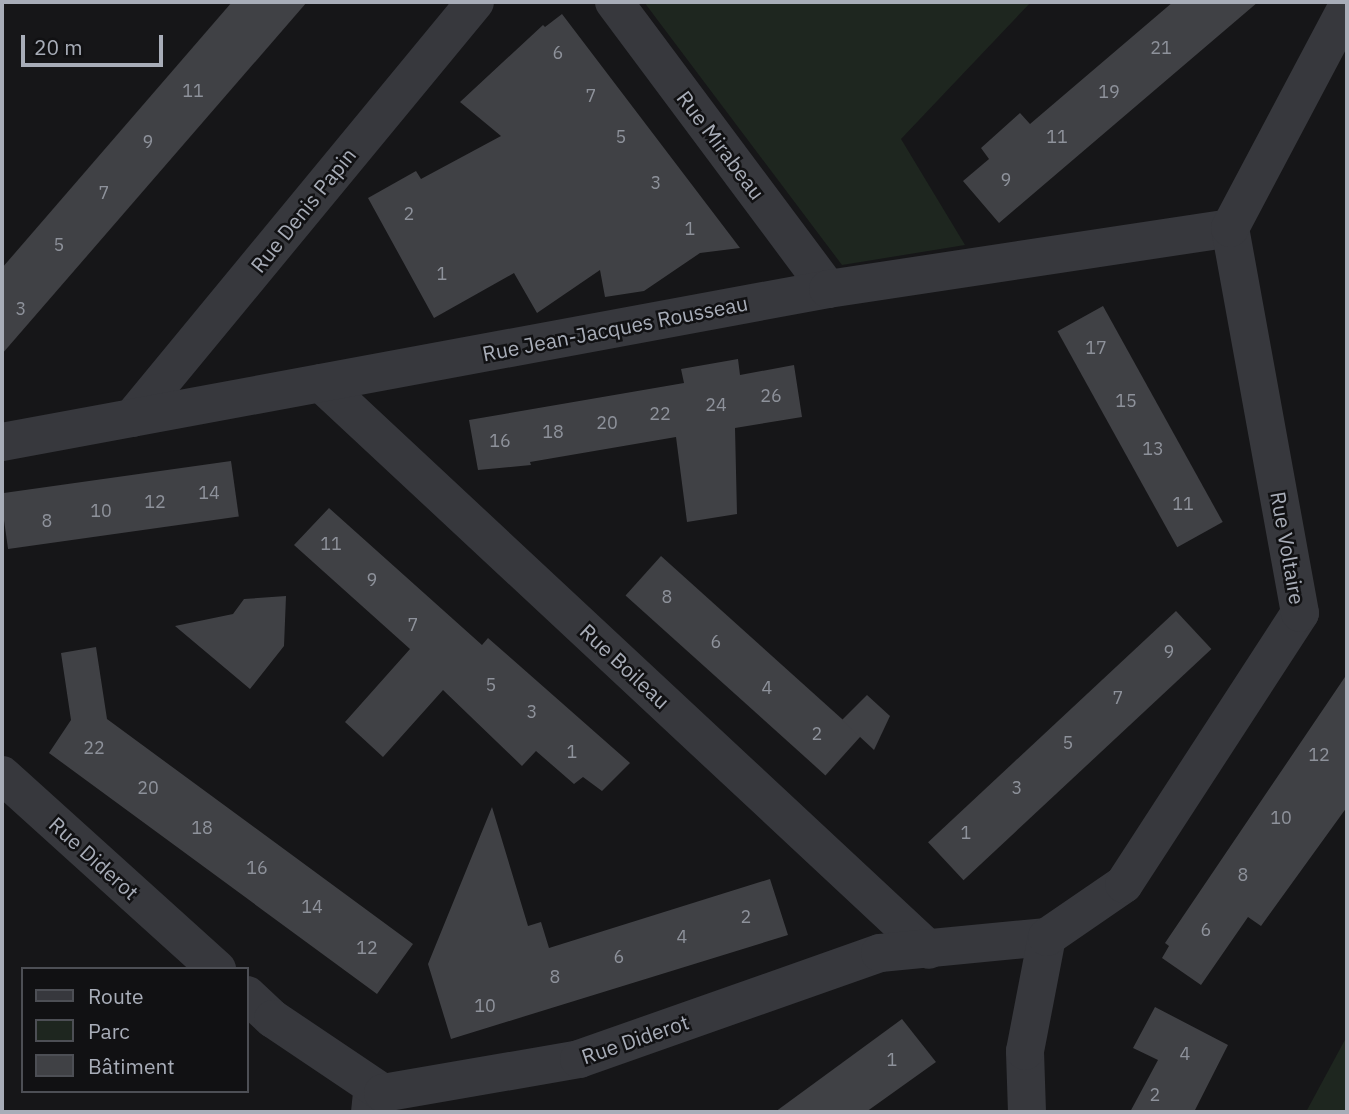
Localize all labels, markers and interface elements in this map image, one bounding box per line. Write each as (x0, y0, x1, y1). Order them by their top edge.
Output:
scale bar (24, 21, 166, 65)
text: 20 m (34, 33, 83, 61)
house number: 21 (1150, 37, 1172, 59)
house number: 6 (553, 42, 563, 64)
house number: 11 (182, 80, 204, 102)
house number: 19 (1098, 81, 1120, 103)
house number: 7 (586, 85, 596, 107)
street label: Rue Mirabeau (672, 86, 770, 204)
house number: 5 (616, 126, 626, 148)
house number: 11 (1046, 126, 1068, 148)
house number: 9 (143, 131, 153, 153)
street label: Rue Denis Papin (245, 143, 361, 277)
house number: 9 (1001, 169, 1011, 191)
house number: 3 (651, 172, 661, 194)
house number: 7 (99, 182, 109, 204)
house number: 2 (404, 203, 414, 225)
house number: 1 (685, 218, 695, 240)
house number: 5 (54, 234, 64, 256)
house number: 1 (437, 263, 447, 285)
street label: Rue Jean-Jacques Rousseau (480, 290, 750, 366)
house number: 3 (16, 298, 26, 320)
house number: 17 (1085, 337, 1107, 359)
house number: 26 (760, 385, 782, 407)
house number: 15 (1115, 390, 1137, 412)
house number: 24 (705, 394, 727, 416)
house number: 22 (649, 403, 671, 425)
house number: 20 (596, 412, 618, 434)
house number: 18 (542, 421, 564, 443)
house number: 16 (489, 430, 511, 452)
house number: 13 (1142, 438, 1164, 460)
house number: 14 (198, 482, 220, 504)
street label: Rue Voltaire (1266, 490, 1310, 606)
house number: 12 (144, 491, 166, 513)
house number: 11 (1172, 493, 1194, 515)
house number: 10 (90, 500, 112, 522)
house number: 8 (42, 510, 52, 532)
house number: 11 (320, 533, 342, 555)
house number: 9 (367, 569, 377, 591)
house number: 8 (662, 586, 672, 608)
house number: 7 (408, 614, 418, 636)
street label: Rue Boileau (575, 618, 675, 714)
house number: 6 (711, 631, 721, 653)
house number: 9 (1164, 641, 1174, 663)
house number: 5 (486, 674, 496, 696)
house number: 4 (762, 677, 772, 699)
house number: 7 (1113, 687, 1123, 709)
house number: 3 (527, 701, 537, 723)
house number: 2 (812, 723, 822, 745)
house number: 5 (1063, 732, 1073, 754)
house number: 22 (83, 737, 105, 759)
house number: 1 (567, 741, 577, 763)
house number: 12 (1308, 744, 1330, 766)
house number: 20 (137, 777, 159, 799)
house number: 3 (1012, 777, 1022, 799)
house number: 10 (1270, 807, 1292, 829)
street label: Rue Diderot (44, 811, 144, 905)
house number: 18 (191, 817, 213, 839)
house number: 1 (961, 822, 971, 844)
house number: 16 (246, 857, 268, 879)
house number: 8 (1238, 864, 1248, 886)
house number: 14 (301, 896, 323, 918)
house number: 2 (741, 906, 751, 928)
house number: 6 (1201, 919, 1211, 941)
house number: 4 (677, 926, 687, 948)
house number: 12 (356, 937, 378, 959)
house number: 6 (614, 946, 624, 968)
house number: 8 (550, 966, 560, 988)
legend (21, 967, 248, 1093)
text: Route (88, 982, 144, 1010)
house number: 10 (474, 995, 496, 1017)
street label: Rue Diderot (578, 1009, 692, 1069)
text: Parc (88, 1017, 130, 1045)
house number: 4 (1180, 1043, 1190, 1065)
house number: 1 (887, 1049, 897, 1071)
text: Bâtiment (88, 1052, 175, 1080)
house number: 2 (1150, 1084, 1160, 1106)

